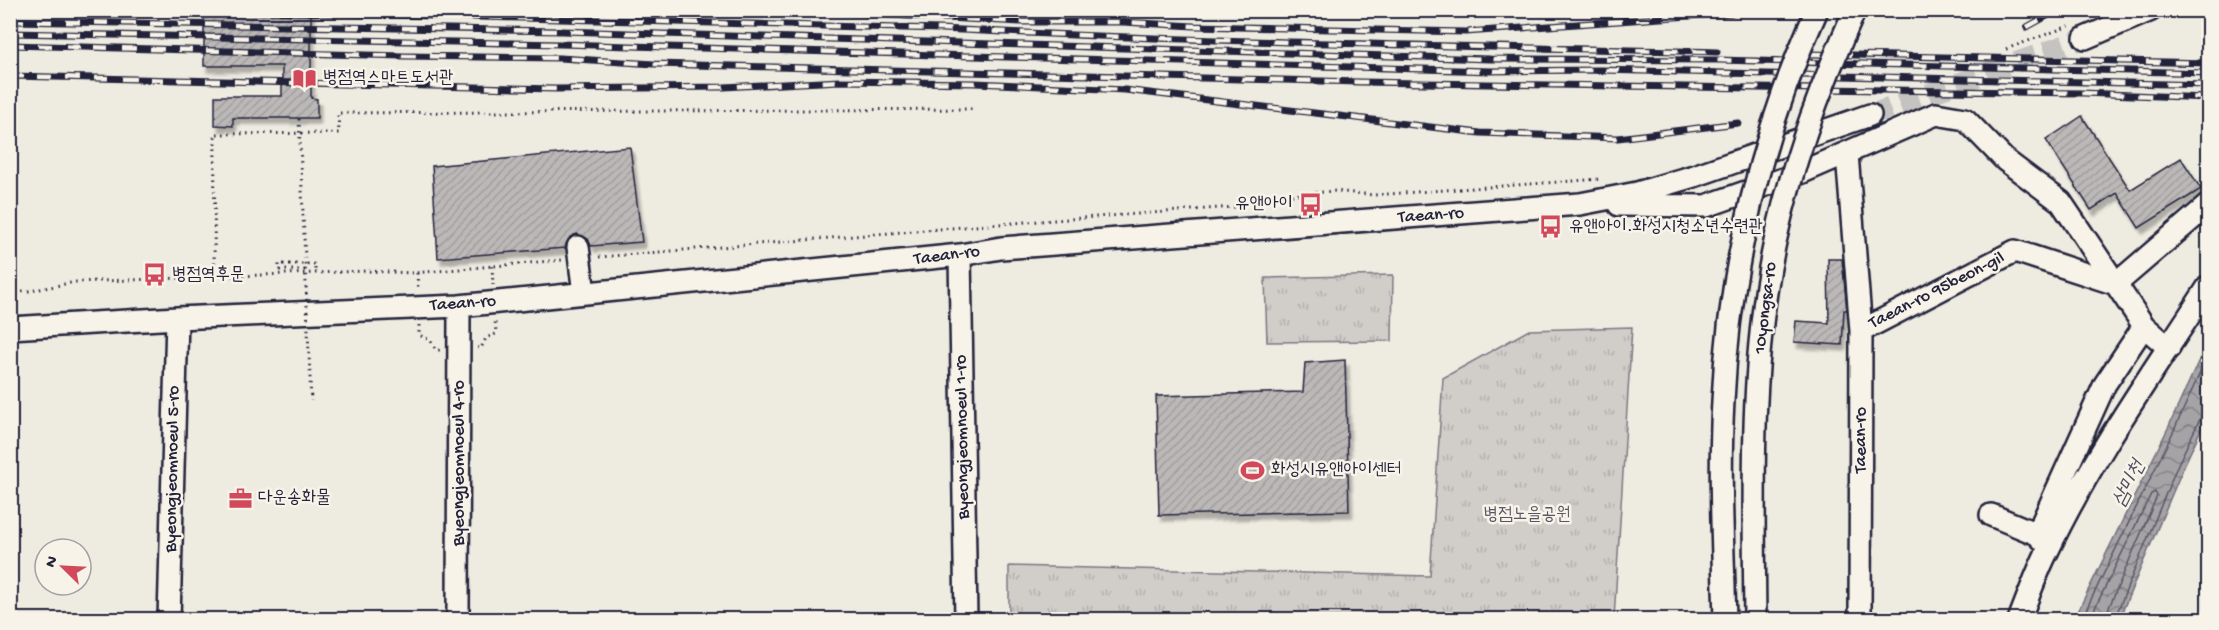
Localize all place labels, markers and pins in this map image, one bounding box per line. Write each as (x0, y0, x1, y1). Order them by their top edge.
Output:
library icon: 병점역스마트도서관 (292, 65, 318, 91)
place label: 병점역스마트도서관 (323, 68, 453, 89)
bus stop icon: 유앤아이 (1298, 191, 1324, 217)
place label: 유앤아이 (1235, 194, 1293, 215)
bus stop icon: 유앤아이.화성시청소년수련관 (1538, 214, 1564, 240)
place label: 유앤아이.화성시청소년수련관 (1569, 217, 1763, 238)
bus stop icon: 병점역후문 (141, 262, 167, 288)
place label: 병점역후문 (172, 265, 244, 286)
sports icon: 화성시유앤아이센터 (1240, 457, 1266, 483)
place label: 화성시유앤아이센터 (1271, 460, 1401, 481)
office icon: 다운송화물 (227, 485, 253, 511)
place label: 다운송화물 (258, 488, 330, 509)

